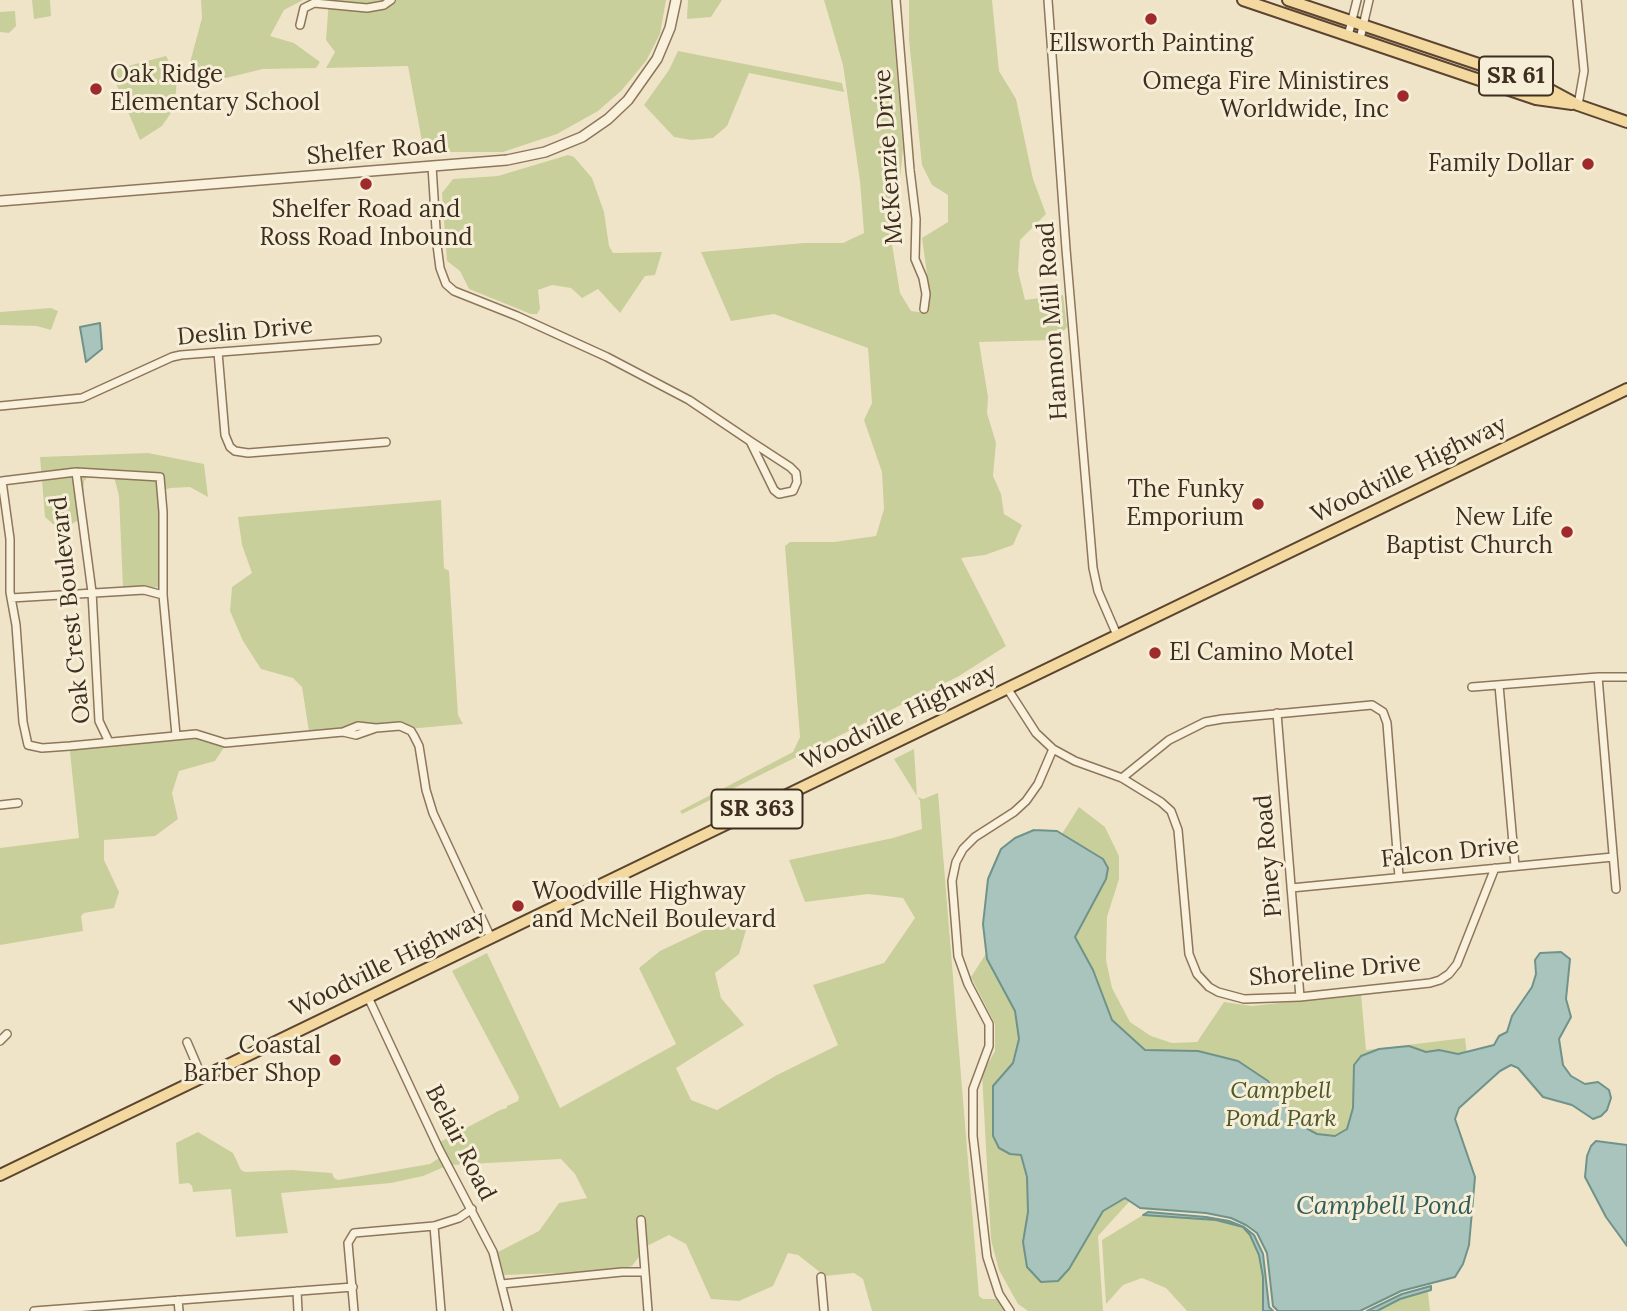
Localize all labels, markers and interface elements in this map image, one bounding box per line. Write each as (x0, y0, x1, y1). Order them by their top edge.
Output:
marker: Ellsworth Painting (1143, 11, 1159, 27)
place label: Ellsworth Painting (1049, 30, 1253, 58)
road number: SR 61 (1479, 57, 1553, 96)
place label: Oak Ridge Elementary School (110, 61, 320, 117)
street label: McKenzie Drive (868, 68, 910, 246)
place label: Omega Fire Ministires Worldwide, Inc (1143, 68, 1389, 124)
marker: Oak Ridge Elementary School (88, 81, 104, 97)
marker: Omega Fire Ministires Worldwide, Inc (1395, 88, 1411, 104)
street label: Shelfer Road (306, 131, 448, 171)
place label: Family Dollar (1428, 150, 1574, 178)
marker: Family Dollar (1580, 156, 1596, 172)
marker: Shelfer Road and Ross Road Inbound (358, 176, 374, 192)
place label: Shelfer Road and Ross Road Inbound (259, 196, 473, 252)
street label: Hannon Mill Road (1032, 221, 1074, 421)
street label: Deslin Drive (176, 312, 314, 352)
street label: Woodville Highway (1307, 410, 1511, 530)
place label: The Funky Emporium (1126, 476, 1244, 532)
street label: Oak Crest Boulevard (45, 495, 97, 725)
marker: The Funky Emporium (1250, 496, 1266, 512)
place label: New Life Baptist Church (1386, 504, 1553, 560)
marker: New Life Baptist Church (1559, 524, 1575, 540)
place label: El Camino Motel (1169, 639, 1354, 667)
marker: El Camino Motel (1147, 645, 1163, 661)
street label: Woodville Highway (797, 657, 1001, 777)
road number: SR 363 (712, 790, 802, 828)
street label: Piney Road (1249, 793, 1289, 919)
street label: Falcon Drive (1380, 831, 1520, 875)
place label: Woodville Highway and McNeil Boulevard (532, 878, 776, 934)
marker: Woodville Highway and McNeil Boulevard (510, 898, 526, 914)
street label: Woodville Highway (286, 904, 490, 1024)
street label: Shoreline Drive (1248, 949, 1422, 993)
place label: Coastal Barber Shop (183, 1032, 321, 1088)
marker: Coastal Barber Shop (327, 1052, 343, 1068)
park label: Campbell Pond Park (1225, 1077, 1337, 1133)
street label: Belair Road (419, 1080, 501, 1206)
water label: Campbell Pond (1296, 1191, 1472, 1223)

